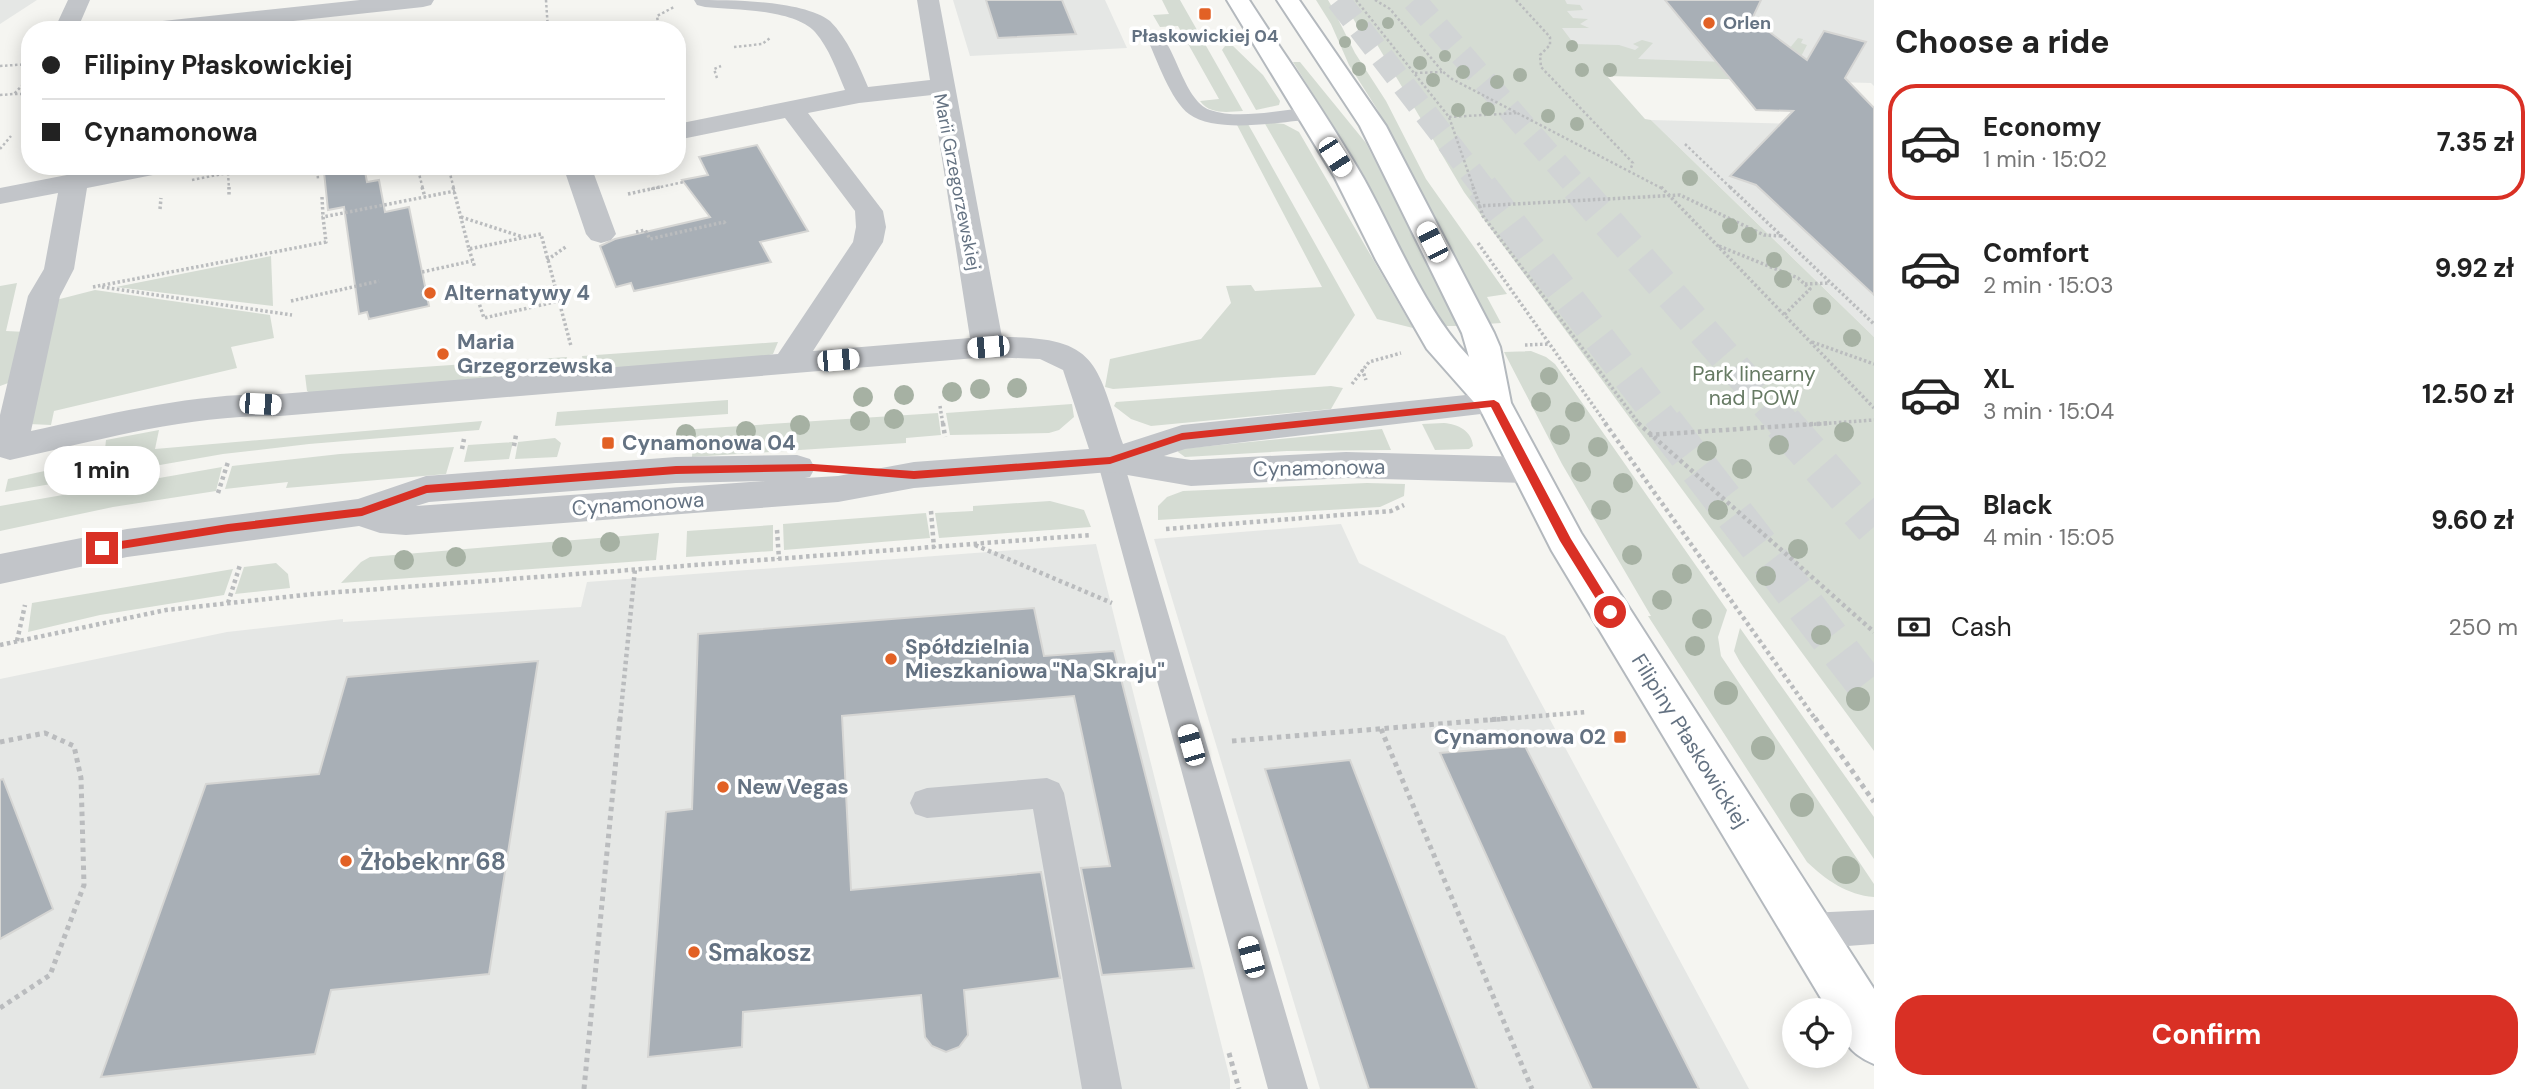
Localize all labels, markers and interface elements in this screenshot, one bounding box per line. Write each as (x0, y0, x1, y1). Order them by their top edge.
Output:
marker: Płaskowickiej 04 (1197, 6, 1213, 22)
place label: Orlen (1723, 11, 1771, 35)
marker: Orlen (1701, 15, 1717, 31)
text: Choose a ride (1895, 21, 2110, 63)
place label: Płaskowickiej 04 (1131, 24, 1279, 48)
text: Filipiny Płaskowickiej (84, 48, 352, 82)
street label: Marii Grzegorzewskiej (928, 92, 986, 272)
text: Economy (1983, 110, 2101, 144)
icon: car (1899, 111, 1962, 174)
text: Cynamonowa (84, 115, 258, 149)
text: 7.35 zł (2437, 125, 2514, 159)
car (1315, 134, 1356, 180)
text: 1 min · 15:02 (1983, 144, 2107, 174)
car (1414, 219, 1451, 265)
text: Comfort (1983, 236, 2089, 270)
icon: car (1899, 237, 1962, 300)
text: 9.92 zł (2435, 251, 2514, 285)
text: 2 min · 15:03 (1983, 270, 2114, 300)
place label: Alternatywy 4 (444, 279, 590, 307)
marker: Alternatywy 4 (422, 285, 438, 301)
place label: Maria Grzegorzewska (457, 328, 613, 380)
car (967, 335, 1010, 359)
marker: Maria Grzegorzewska (435, 346, 451, 362)
car (817, 348, 860, 372)
park label: Park linearny nad POW (1692, 360, 1816, 412)
text: XL (1983, 362, 2015, 396)
icon: car (1899, 363, 1962, 426)
text: 12.50 zł (2422, 377, 2514, 411)
car (239, 392, 282, 416)
text: 3 min · 15:04 (1983, 396, 2114, 426)
place label: Cynamonowa 04 (622, 429, 796, 457)
marker: Cynamonowa 04 (600, 435, 616, 451)
callout: 1 min (44, 447, 160, 496)
street label: Cynamonowa (1252, 453, 1386, 483)
text: 1 min (74, 455, 130, 485)
street label: Cynamonowa (571, 485, 705, 523)
text: Black (1983, 488, 2053, 522)
icon: car (1899, 489, 1962, 552)
text: 9.60 zł (2431, 503, 2514, 537)
text: 4 min · 15:05 (1983, 522, 2115, 552)
route end (86, 532, 118, 564)
route start (1594, 596, 1626, 628)
icon: cash (1895, 608, 1933, 646)
text: Cash (1951, 610, 2012, 644)
text: 250 m (2448, 612, 2518, 642)
place label: Spółdzielnia Mieszkaniowa "Na Skraju" (905, 633, 1165, 685)
street label: Filipiny Płaskowickiej (1625, 649, 1755, 833)
marker: Spółdzielnia Mieszkaniowa "Na Skraju" (883, 651, 899, 667)
car (1176, 722, 1207, 768)
place label: Cynamonowa 02 (1434, 723, 1606, 751)
marker: Cynamonowa 02 (1612, 729, 1628, 745)
place label: New Vegas (737, 773, 849, 801)
marker: New Vegas (715, 779, 731, 795)
place label: Żłobek nr 68 (360, 846, 506, 877)
marker: Żłobek nr 68 (338, 853, 354, 869)
car (1236, 934, 1267, 980)
place label: Smakosz (708, 937, 811, 968)
marker: Smakosz (686, 944, 702, 960)
button: Confirm (1895, 995, 2518, 1075)
map controls (1782, 998, 1852, 1068)
button: locate (1782, 998, 1852, 1068)

